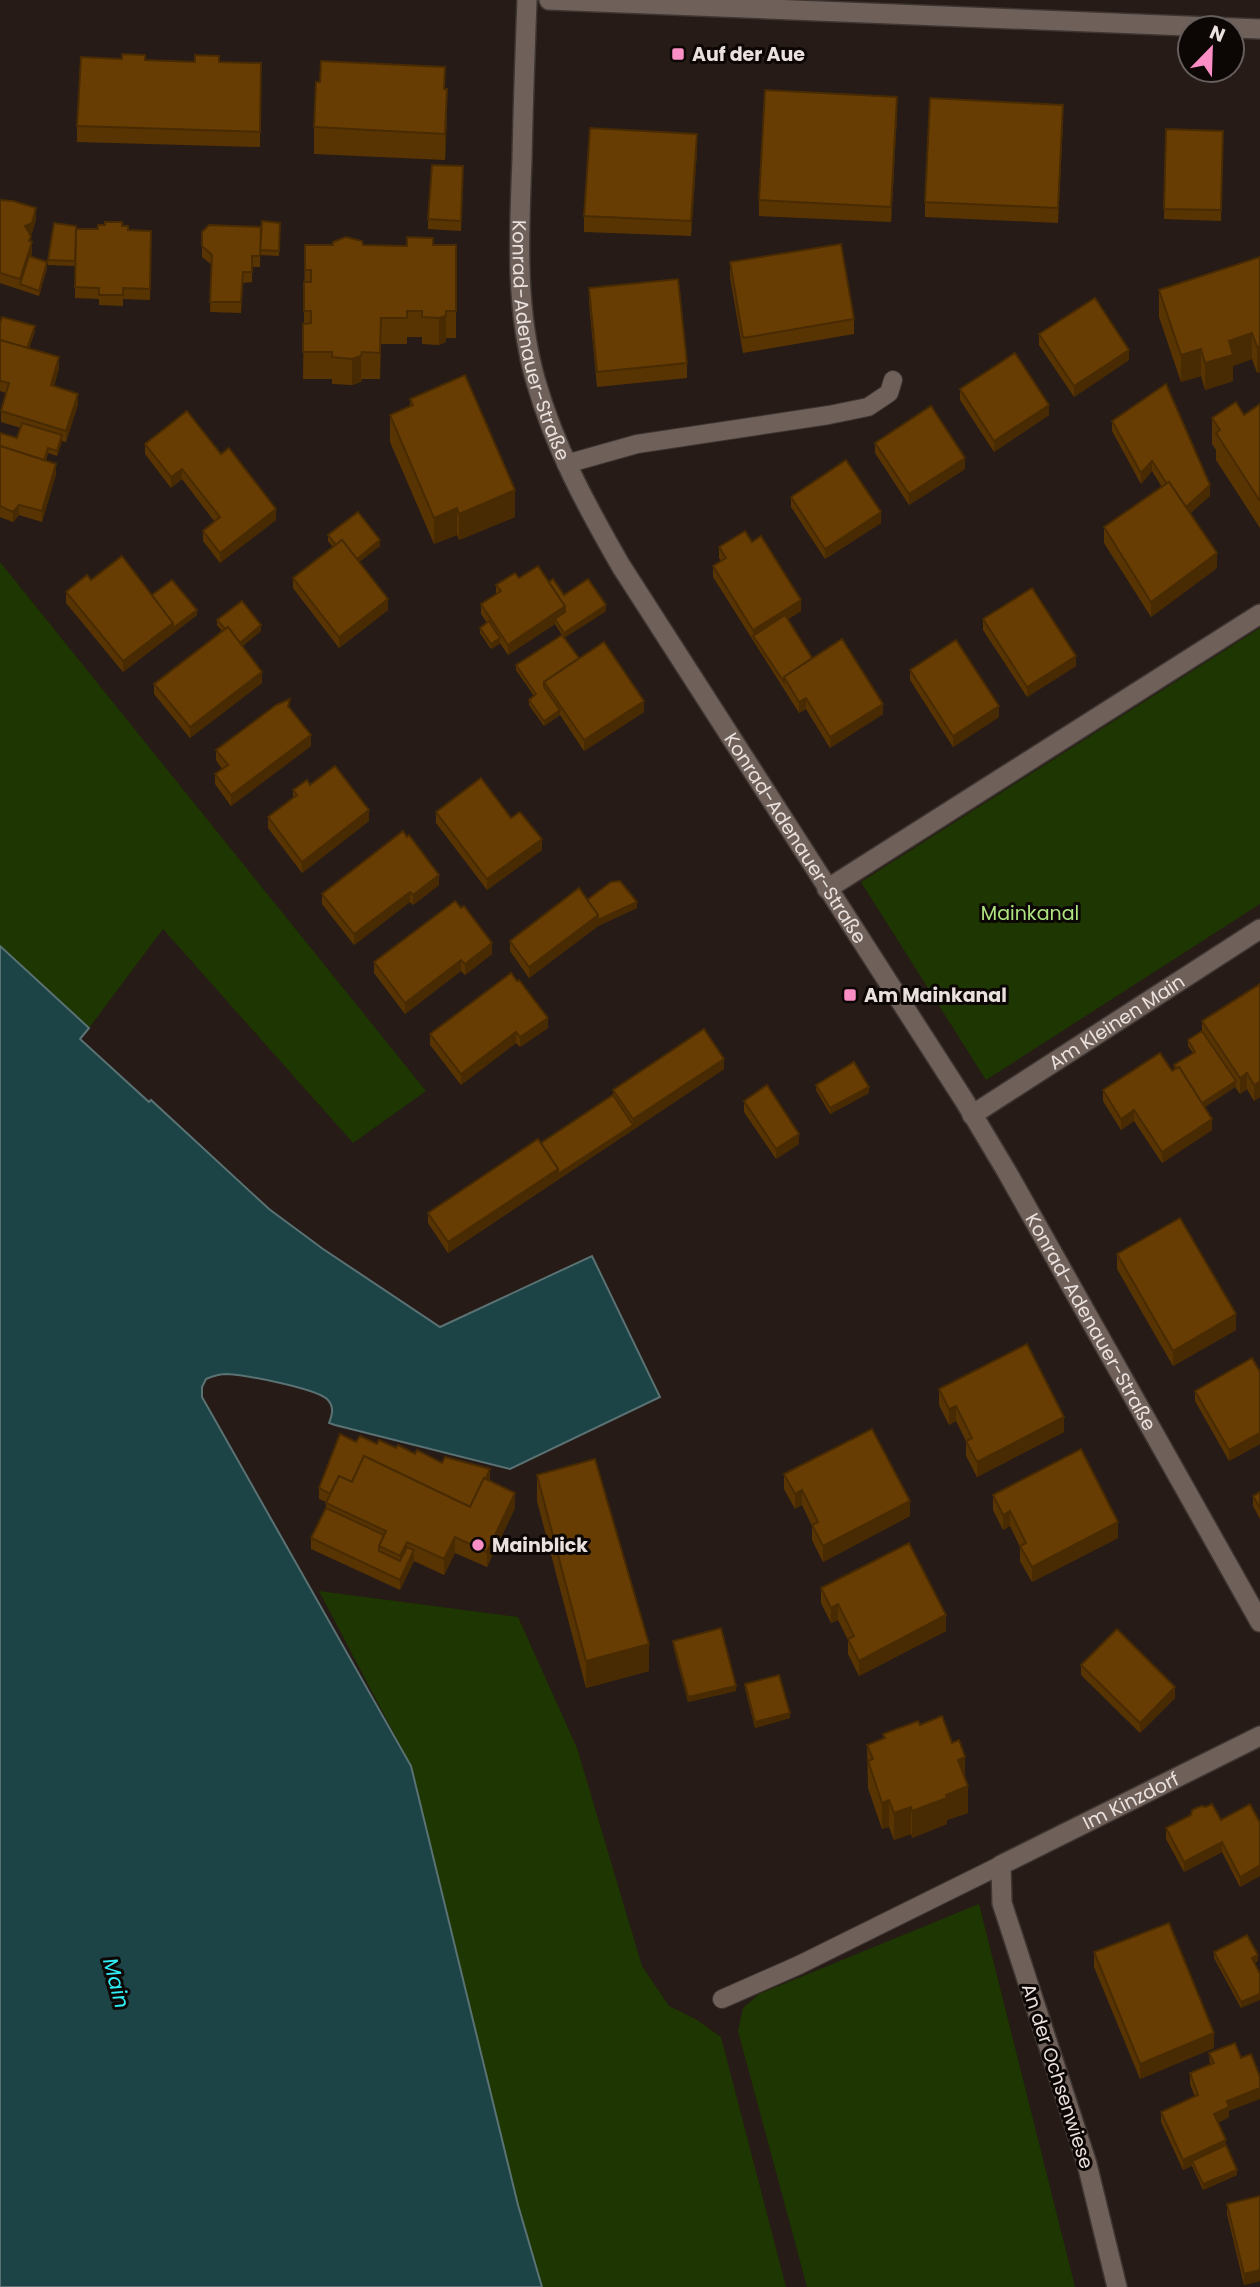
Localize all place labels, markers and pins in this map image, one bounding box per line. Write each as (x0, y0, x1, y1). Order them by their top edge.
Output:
place label: Auf der Aue (692, 41, 805, 68)
marker: Auf der Aue (670, 46, 686, 62)
place label: Am Mainkanal (864, 982, 1007, 1009)
marker: Am Mainkanal (842, 987, 858, 1003)
place label: Mainblick (492, 1532, 588, 1559)
marker: Mainblick (470, 1537, 486, 1553)

